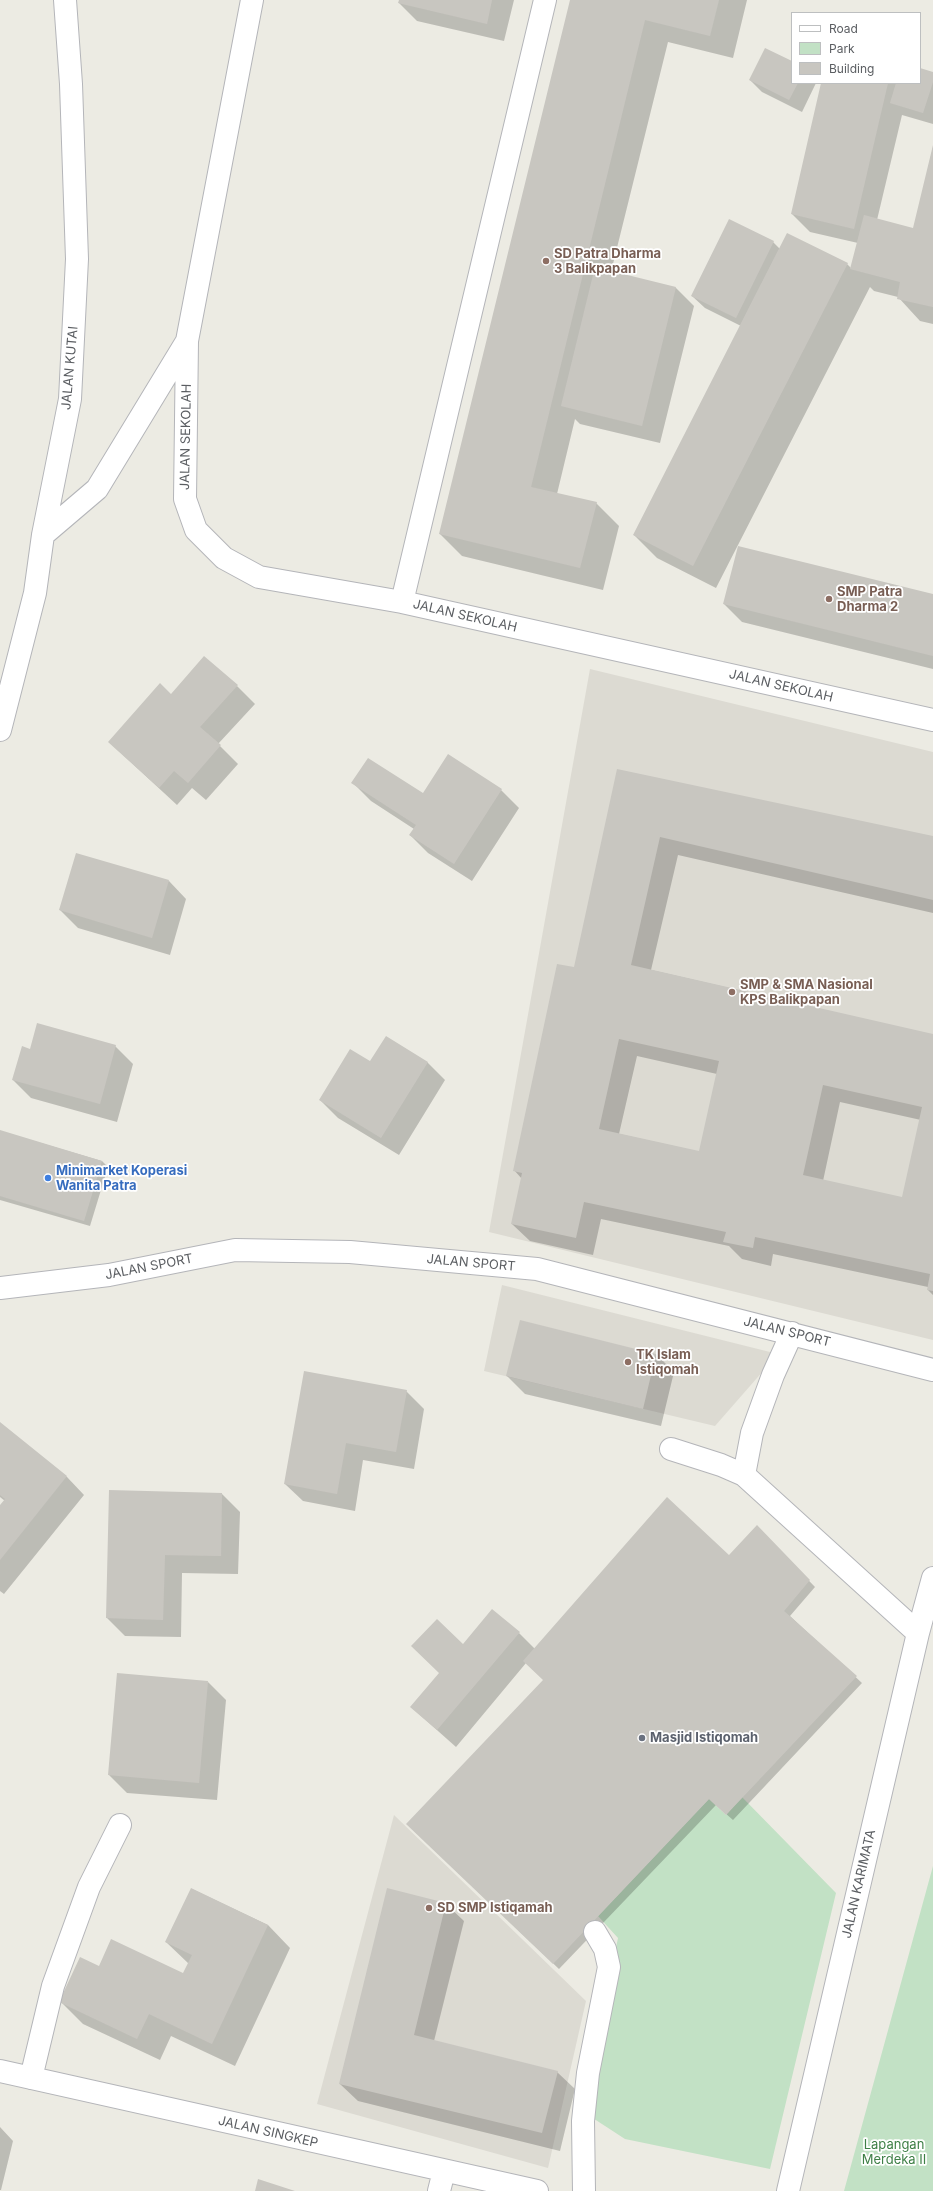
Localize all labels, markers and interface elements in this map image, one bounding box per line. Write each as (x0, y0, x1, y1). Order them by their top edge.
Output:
legend (791, 12, 921, 84)
text: Road (829, 21, 858, 36)
text: Park (829, 41, 855, 56)
text: Building (829, 61, 874, 76)
place label: SD Patra Dharma 3 Balikpapan (554, 246, 661, 277)
marker: SD Patra Dharma 3 Balikpapan (541, 256, 551, 266)
street label: JALAN KUTAI (59, 325, 81, 411)
street label: JALAN SEKOLAH (177, 384, 195, 490)
place label: SMP Patra Dharma 2 (837, 584, 902, 615)
marker: SMP Patra Dharma 2 (824, 594, 834, 604)
street label: JALAN SEKOLAH (411, 596, 519, 636)
street label: JALAN SEKOLAH (727, 666, 835, 706)
place label: SMP & SMA Nasional KPS Balikpapan (740, 977, 873, 1008)
marker: SMP & SMA Nasional KPS Balikpapan (727, 987, 737, 997)
place label: Minimarket Koperasi Wanita Patra (56, 1163, 187, 1194)
marker: Minimarket Koperasi Wanita Patra (43, 1173, 53, 1183)
street label: JALAN SPORT (104, 1251, 194, 1283)
street label: JALAN SPORT (426, 1251, 516, 1275)
street label: JALAN SPORT (742, 1314, 832, 1350)
place label: TK Islam Istiqomah (636, 1347, 699, 1378)
marker: TK Islam Istiqomah (623, 1357, 633, 1367)
place label: Masjid Istiqomah (650, 1730, 758, 1746)
marker: Masjid Istiqomah (637, 1733, 647, 1743)
street label: JALAN KARIMATA (839, 1828, 879, 1940)
place label: SD SMP Istiqamah (437, 1900, 553, 1916)
marker: SD SMP Istiqamah (424, 1903, 434, 1913)
street label: JALAN SINGKEP (217, 2113, 319, 2151)
park label: Lapangan Merdeka II (862, 2137, 926, 2168)

